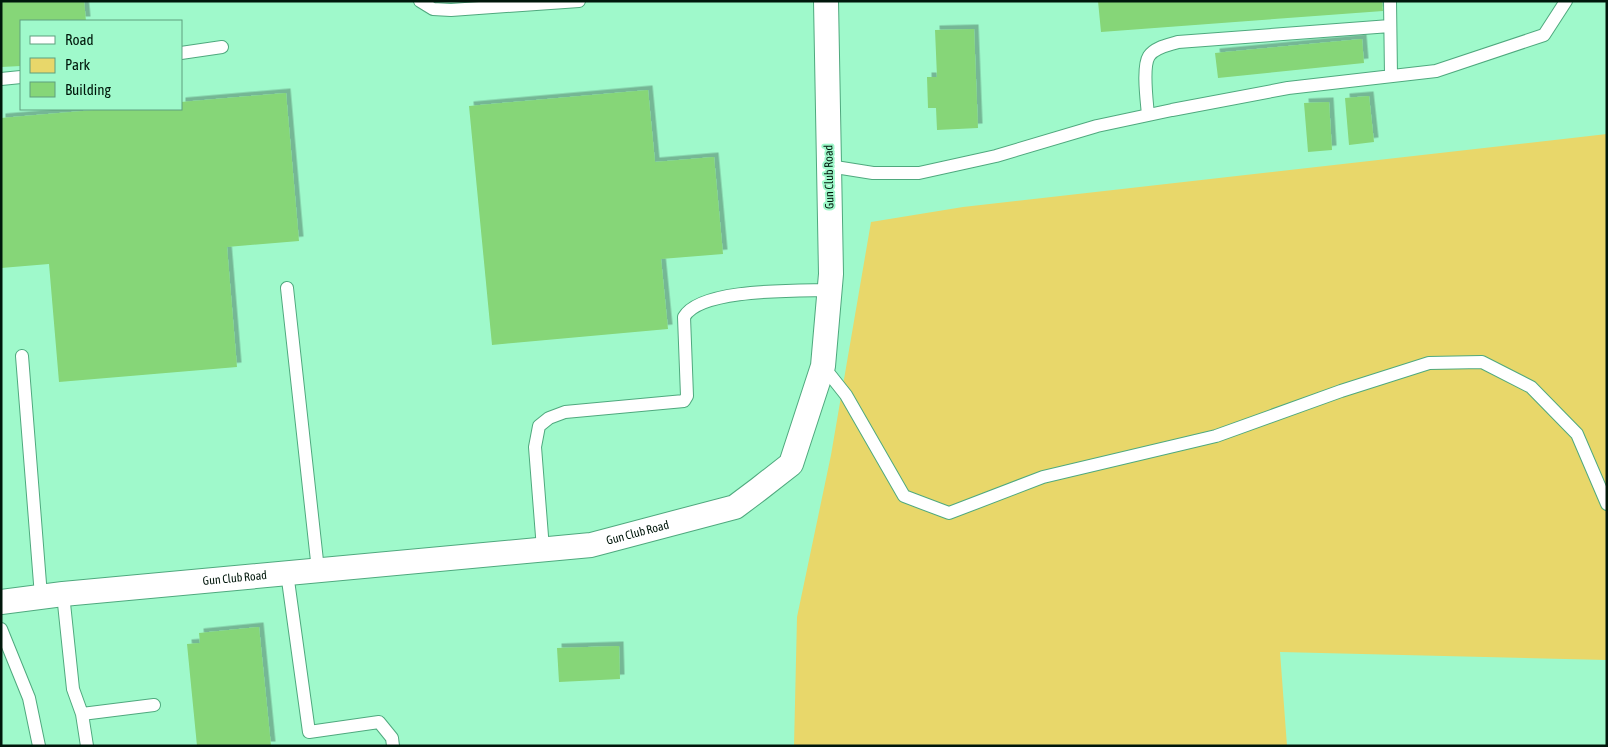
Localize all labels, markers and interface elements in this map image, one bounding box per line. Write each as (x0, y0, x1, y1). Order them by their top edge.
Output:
legend (20, 20, 182, 110)
text: Road (65, 31, 94, 48)
text: Park (65, 56, 90, 73)
text: Building (65, 81, 111, 98)
street label: Gun Club Road (821, 145, 837, 209)
street label: Gun Club Road (605, 518, 671, 548)
street label: Gun Club Road (202, 568, 267, 588)

